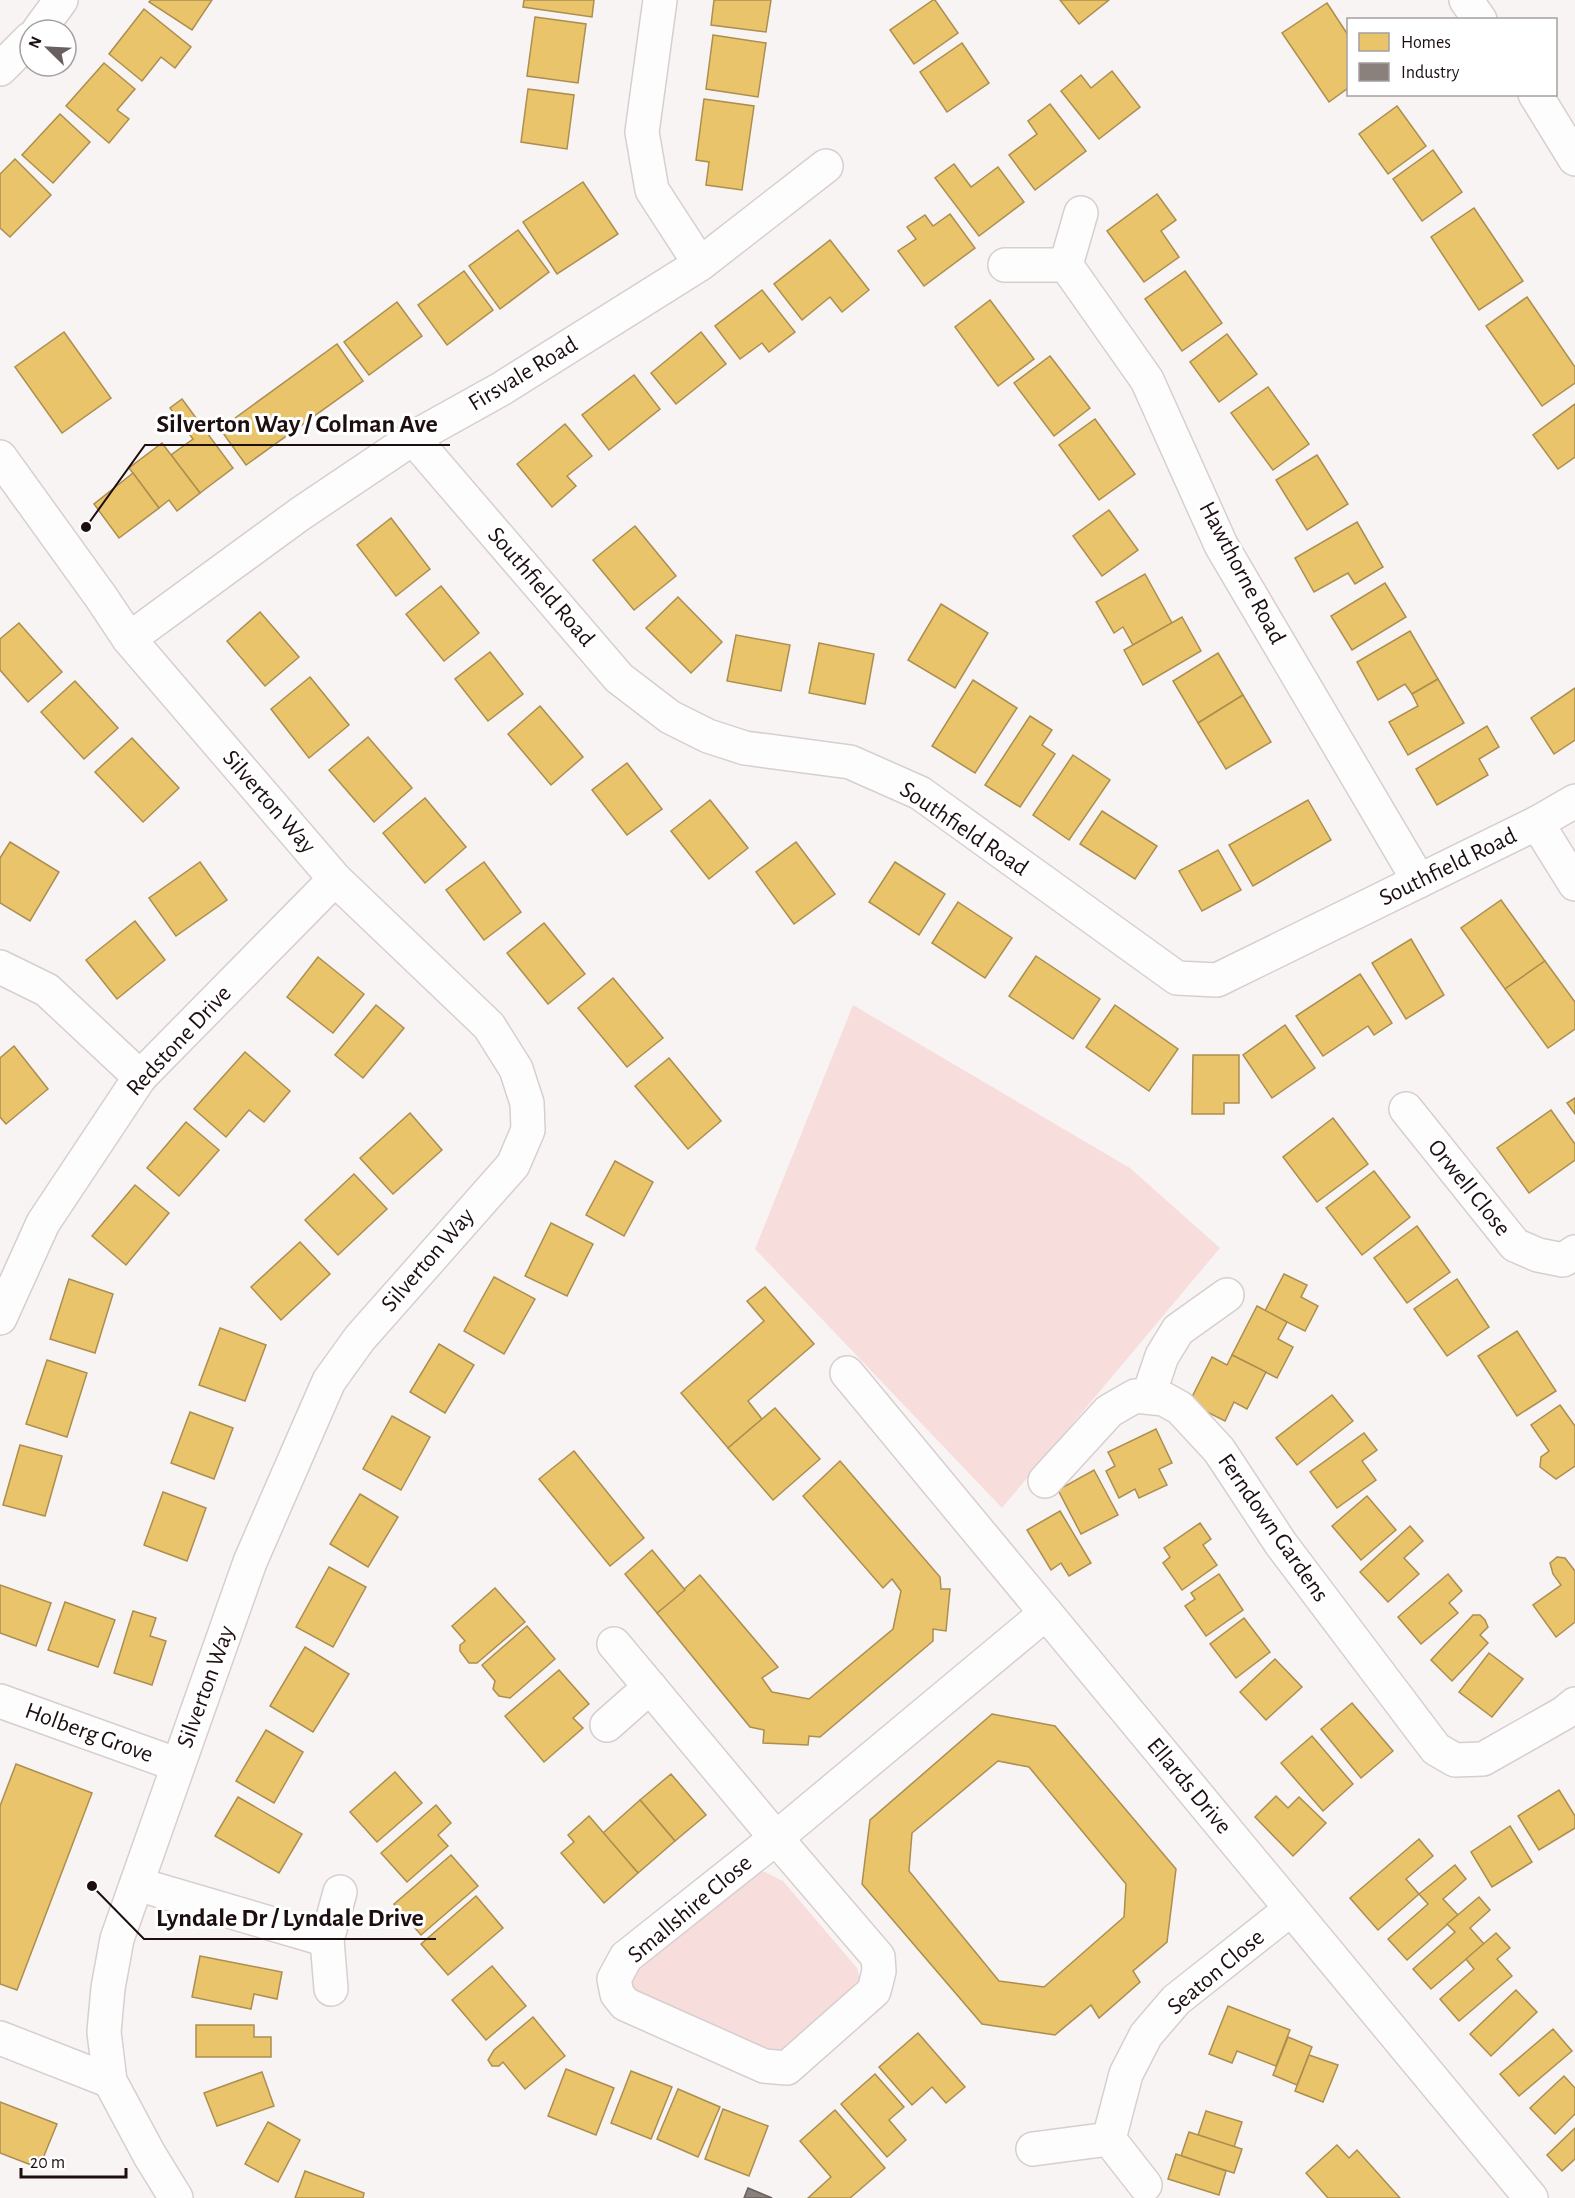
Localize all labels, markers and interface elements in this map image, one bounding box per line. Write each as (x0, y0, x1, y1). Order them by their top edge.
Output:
north arrow (18, 18, 78, 78)
legend (1347, 18, 1557, 96)
text: N (26, 34, 45, 51)
text: Homes (1401, 34, 1451, 52)
text: Industry (1401, 64, 1460, 82)
street label: Firsvale Road (464, 332, 582, 416)
callout: Silverton Way / Colman Ave (145, 401, 450, 445)
text: Silverton Way / Colman Ave (156, 411, 438, 437)
street label: Hawthorne Road (1194, 498, 1290, 648)
street label: Southfield Road (483, 523, 599, 651)
street label: Silverton Way (218, 746, 320, 858)
street label: Southfield Road (895, 777, 1033, 881)
street label: Southfield Road (1376, 824, 1520, 910)
street label: Redstone Drive (122, 981, 236, 1101)
street label: Orwell Close (1423, 1135, 1515, 1241)
street label: Silverton Way (377, 1204, 479, 1316)
street label: Ferndown Gardens (1213, 1450, 1333, 1606)
street label: Silverton Way (173, 1623, 239, 1751)
street label: Holberg Grove (22, 1699, 156, 1767)
street label: Ellards Drive (1142, 1733, 1236, 1839)
street label: Smallshire Close (624, 1851, 756, 1967)
callout: Lyndale Dr / Lyndale Drive (144, 1895, 436, 1939)
text: Lyndale Dr / Lyndale Drive (156, 1905, 424, 1931)
street label: Seaton Close (1163, 1925, 1269, 2019)
scale bar (21, 2141, 126, 2179)
text: 20 m (30, 2154, 65, 2172)

